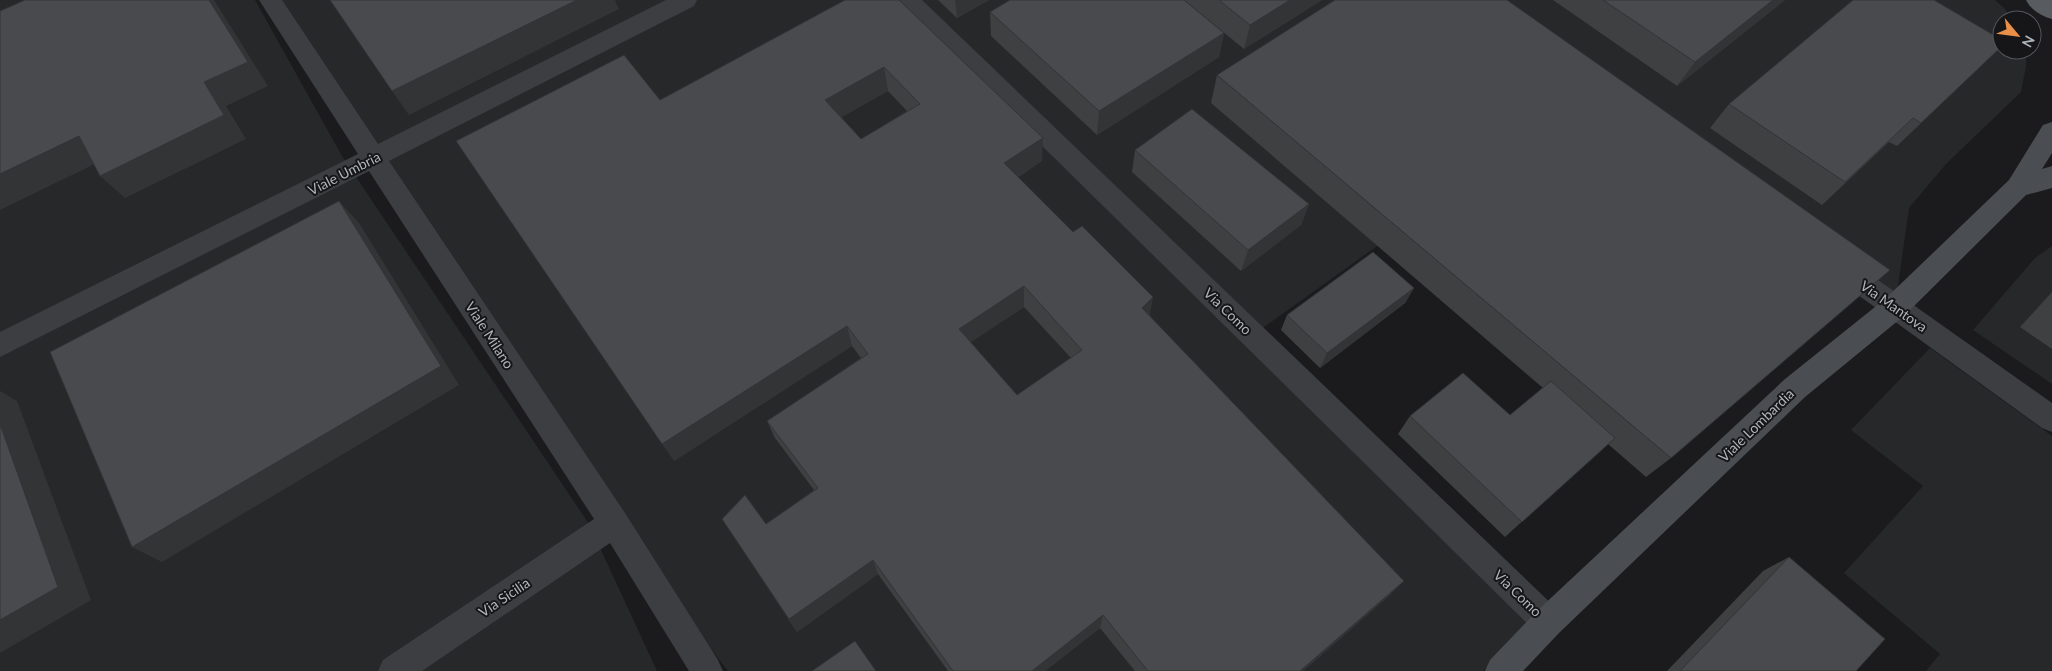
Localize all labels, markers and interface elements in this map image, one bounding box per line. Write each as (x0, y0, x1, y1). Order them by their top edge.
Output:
north arrow (1992, 10, 2042, 60)
text: N (2019, 33, 2039, 50)
street label: Viale Umbria (305, 147, 383, 198)
street label: Via Mantova (1857, 277, 1931, 335)
street label: Via Como (1201, 284, 1256, 338)
street label: Viale Milano (462, 298, 518, 372)
street label: Viale Lombardia (1715, 385, 1797, 465)
street label: Via Como (1491, 566, 1546, 620)
street label: Via Sicilia (475, 574, 533, 620)

